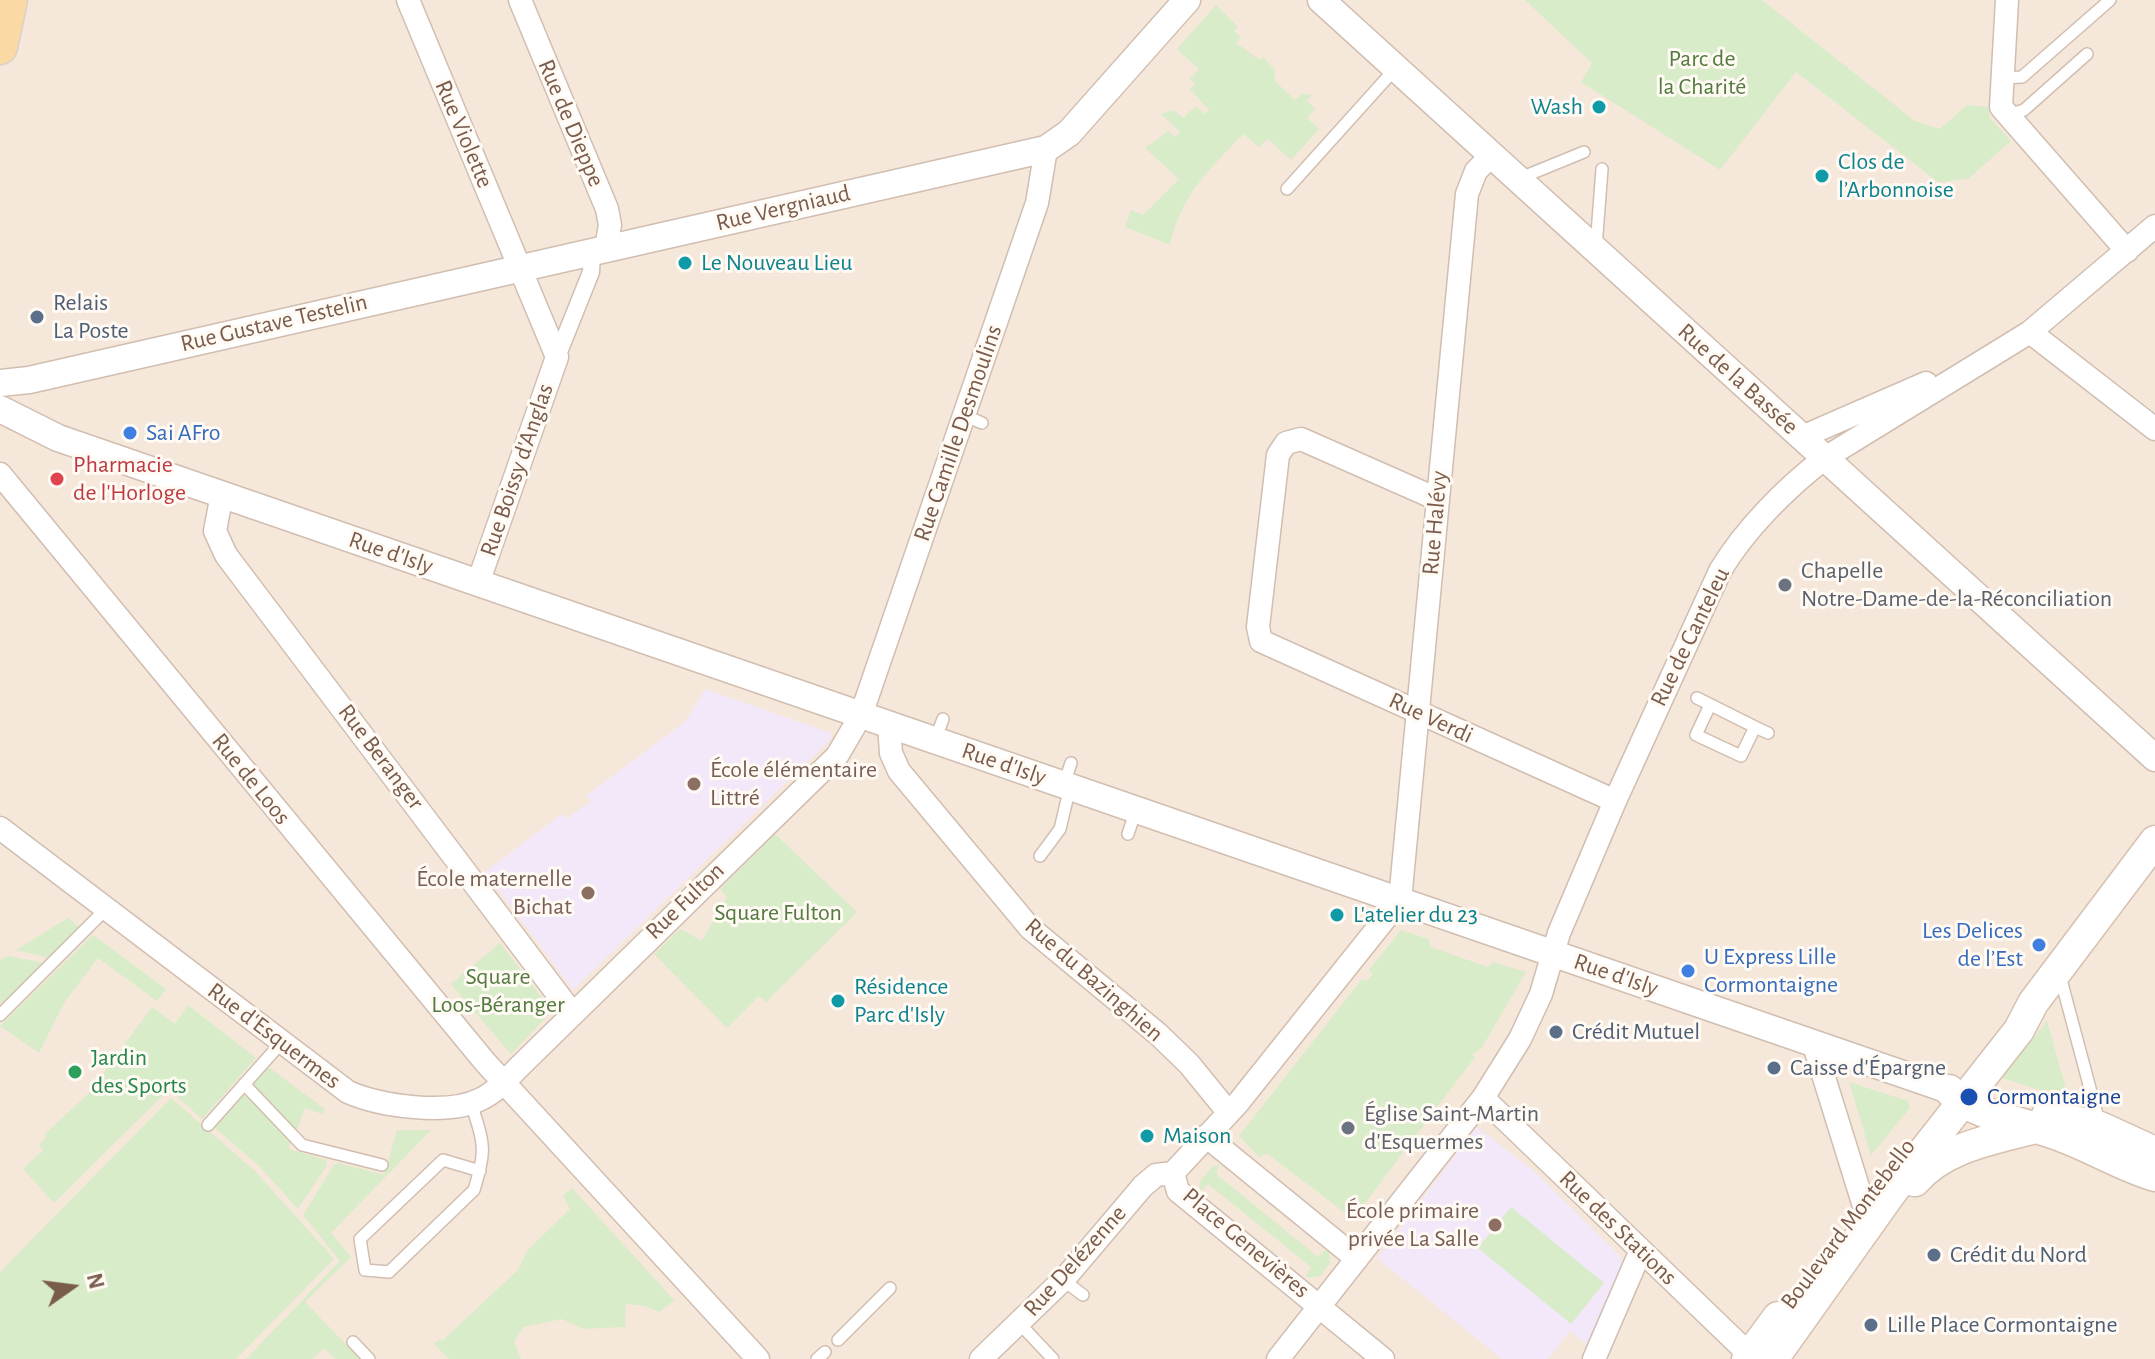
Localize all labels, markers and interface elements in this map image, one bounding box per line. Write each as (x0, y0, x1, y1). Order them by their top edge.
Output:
park label: Parc de la Charité (1658, 45, 1746, 101)
street label: Rue de Dieppe (531, 55, 611, 191)
street label: Rue Violette (428, 76, 500, 192)
place label: Wash (1530, 93, 1583, 121)
marker: Wash (1590, 98, 1608, 116)
place label: Clos de l’Arbonnoise (1838, 148, 1954, 204)
marker: Clos de l’Arbonnoise (1813, 167, 1831, 185)
street label: Rue Vergniaud (713, 179, 853, 237)
place label: Le Nouveau Lieu (701, 249, 853, 277)
marker: Le Nouveau Lieu (676, 254, 694, 272)
street label: Rue Gustave Testelin (178, 287, 370, 359)
place label: Relais La Poste (53, 289, 129, 345)
marker: Relais La Poste (28, 308, 46, 326)
street label: Rue de la Bassée (1672, 317, 1804, 441)
street label: Rue Camille Desmoulins (907, 321, 1009, 545)
street label: Rue Boissy d'Anglas (474, 380, 560, 560)
place label: Sai AFro (146, 419, 221, 447)
marker: Sai AFro (121, 424, 139, 442)
place label: Pharmacie de l'Horloge (73, 451, 186, 507)
marker: Pharmacie de l'Horloge (48, 470, 66, 488)
street label: Rue Halévy (1416, 470, 1454, 576)
street label: Rue d'Isly (345, 525, 437, 581)
place label: Chapelle Notre-Dame-de-la-Réconciliation (1801, 557, 2112, 613)
street label: Rue de Canteleu (1644, 563, 1736, 711)
marker: Chapelle Notre-Dame-de-la-Réconciliation (1776, 576, 1794, 594)
street label: Rue Verdi (1384, 686, 1478, 750)
street label: Rue Beranger (332, 698, 430, 816)
street label: Rue de Loos (205, 727, 297, 831)
street label: Rue d'Isly (958, 736, 1050, 792)
place label: École élémentaire Littré (710, 756, 877, 812)
marker: École élémentaire Littré (685, 775, 703, 793)
street label: Rue Fulton (639, 856, 731, 946)
place label: École maternelle Bichat (416, 865, 572, 921)
marker: École maternelle Bichat (579, 884, 597, 902)
park label: Square Fulton (714, 899, 842, 927)
place label: L'atelier du 23 (1353, 901, 1478, 929)
marker: L'atelier du 23 (1328, 906, 1346, 924)
street label: Rue du Bazinghien (1019, 912, 1169, 1048)
place label: Les Delices de l’Est (1922, 917, 2023, 973)
marker: Les Delices de l’Est (2030, 936, 2048, 954)
place label: U Express Lille Cormontaigne (1704, 943, 1838, 999)
street label: Rue d'Isly (1570, 947, 1662, 1003)
marker: U Express Lille Cormontaigne (1679, 962, 1697, 980)
park label: Square Loos-Béranger (431, 963, 565, 1019)
place label: Résidence Parc d'Isly (854, 973, 948, 1029)
street label: Rue d'Esquermes (202, 977, 346, 1095)
marker: Résidence Parc d'Isly (829, 992, 847, 1010)
place label: Crédit Mutuel (1572, 1018, 1700, 1046)
marker: Crédit Mutuel (1547, 1023, 1565, 1041)
place label: Jardin des Sports (91, 1044, 187, 1100)
place label: Caisse d'Épargne (1790, 1054, 1946, 1082)
marker: Caisse d'Épargne (1765, 1059, 1783, 1077)
marker: Jardin des Sports (66, 1063, 84, 1081)
place label: Cormontaigne (1987, 1083, 2121, 1111)
marker: Cormontaigne (1958, 1086, 1980, 1108)
place label: Église Saint-Martin d'Esquermes (1364, 1100, 1539, 1156)
marker: Église Saint-Martin d'Esquermes (1339, 1119, 1357, 1137)
place label: Maison (1163, 1122, 1231, 1150)
marker: Maison (1138, 1127, 1156, 1145)
street label: Boulevard Montebello (1774, 1133, 1922, 1315)
street label: Rue des Stations (1553, 1165, 1683, 1291)
street label: Place Genevières (1177, 1182, 1315, 1304)
place label: École primaire privée La Salle (1346, 1197, 1479, 1253)
street label: Rue Delézenne (1018, 1199, 1132, 1323)
marker: École primaire privée La Salle (1486, 1216, 1504, 1234)
place label: Crédit du Nord (1950, 1241, 2087, 1269)
marker: Crédit du Nord (1925, 1246, 1943, 1264)
north arrow (32, 1247, 112, 1327)
text: N (83, 1271, 108, 1291)
place label: Lille Place Cormontaigne (1887, 1311, 2118, 1339)
marker: Lille Place Cormontaigne (1862, 1316, 1880, 1334)

